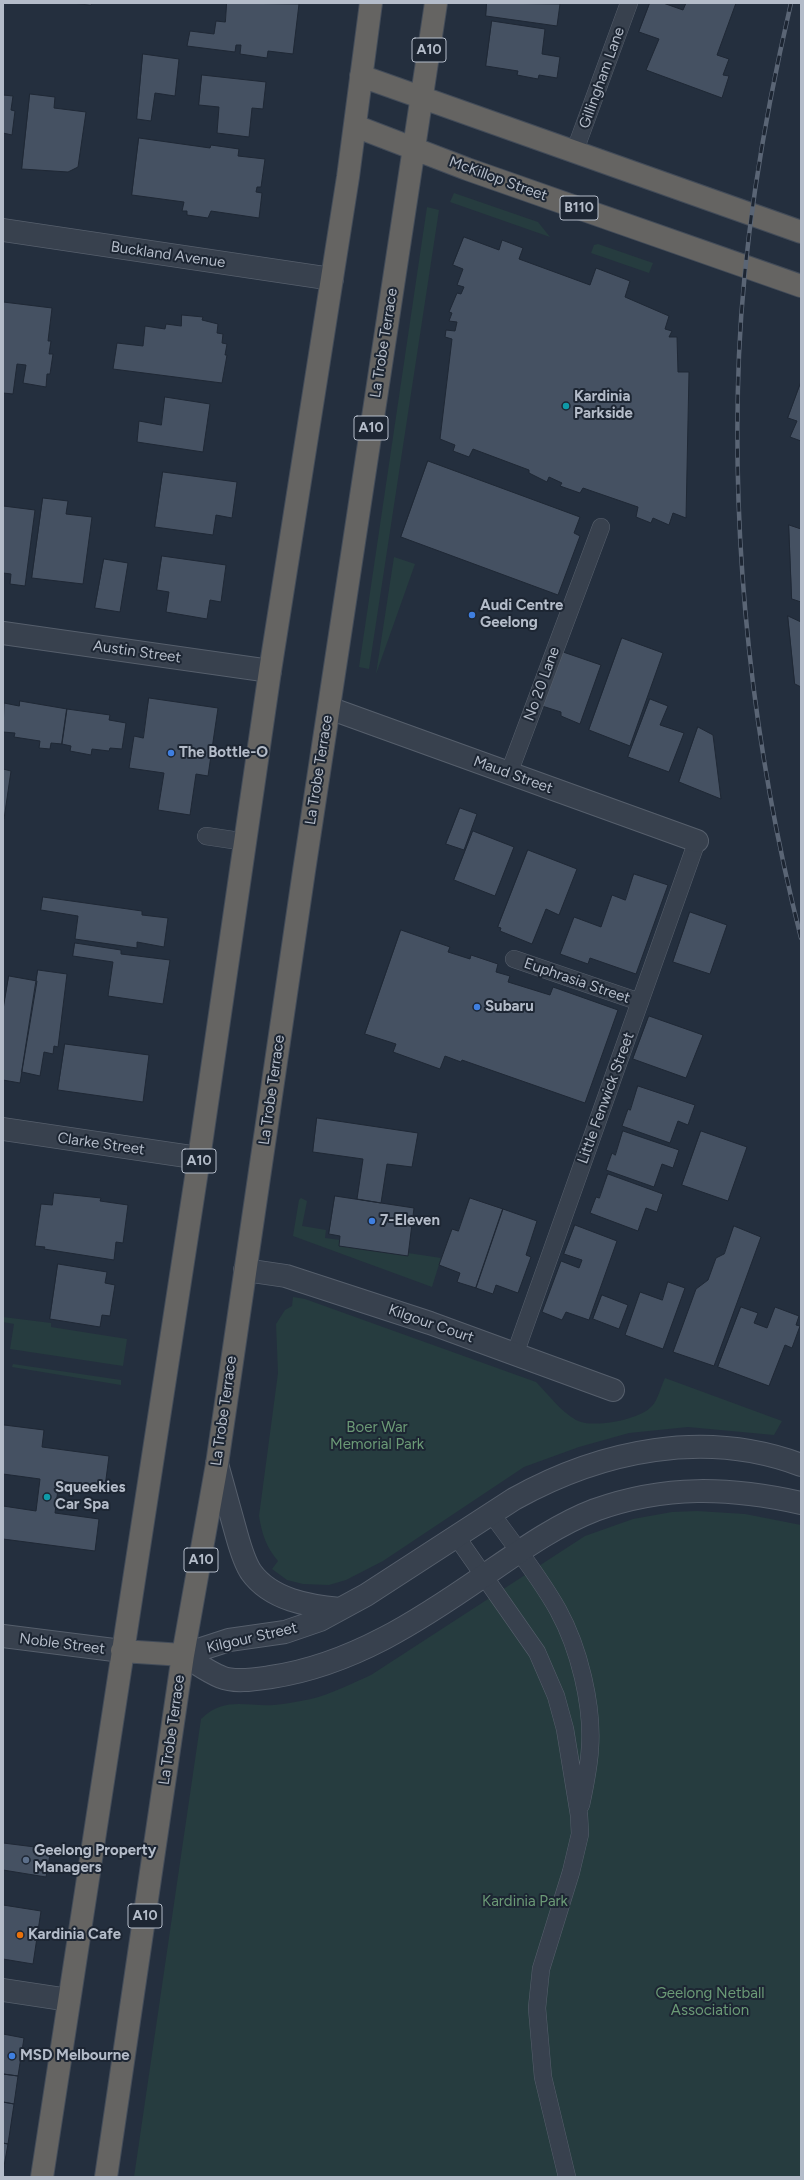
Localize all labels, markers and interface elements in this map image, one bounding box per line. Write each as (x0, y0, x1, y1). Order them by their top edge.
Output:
street label: Gillingham Lane (575, 25, 629, 131)
road number: A10 (412, 38, 446, 62)
street label: McKillop Street (446, 153, 550, 205)
road number: B110 (560, 196, 598, 220)
street label: Buckland Avenue (110, 238, 226, 272)
street label: La Trobe Terrace (366, 287, 402, 399)
place label: Kardinia Parkside (574, 388, 633, 423)
marker: Kardinia Parkside (561, 401, 571, 411)
road number: A10 (354, 416, 388, 440)
place label: Audi Centre Geelong (480, 597, 563, 632)
marker: Audi Centre Geelong (467, 610, 477, 620)
street label: Austin Street (92, 637, 182, 667)
street label: No 20 Lane (520, 644, 564, 724)
street label: La Trobe Terrace (301, 714, 337, 826)
place label: The Bottle-O (179, 744, 268, 762)
marker: The Bottle-O (166, 748, 176, 758)
street label: Maud Street (471, 752, 555, 798)
street label: Euphrasia Street (522, 954, 632, 1008)
place label: Subaru (485, 998, 534, 1016)
marker: Subaru (472, 1002, 482, 1012)
street label: Little Fenwick Street (574, 1030, 638, 1166)
street label: La Trobe Terrace (255, 1034, 289, 1146)
street label: Clarke Street (56, 1129, 146, 1159)
road number: A10 (182, 1149, 216, 1173)
place label: 7-Eleven (380, 1212, 440, 1230)
marker: 7-Eleven (367, 1216, 377, 1226)
street label: Kilgour Court (386, 1301, 476, 1347)
street label: La Trobe Terrace (207, 1355, 241, 1467)
park label: Boer War Memorial Park (330, 1419, 424, 1454)
place label: Squeekies Car Spa (55, 1479, 125, 1514)
marker: Squeekies Car Spa (42, 1492, 52, 1502)
road number: A10 (184, 1548, 218, 1572)
street label: Kilgour Street (205, 1619, 299, 1657)
street label: Noble Street (18, 1630, 106, 1658)
street label: La Trobe Terrace (155, 1674, 189, 1786)
place label: Geelong Property Managers (34, 1842, 156, 1877)
marker: Geelong Property Managers (21, 1855, 31, 1865)
park label: Kardinia Park (482, 1893, 568, 1911)
road number: A10 (128, 1904, 162, 1928)
place label: Kardinia Cafe (28, 1926, 121, 1944)
marker: Kardinia Cafe (15, 1930, 25, 1940)
park label: Geelong Netball Association (655, 1985, 765, 2020)
place label: MSD Melbourne (20, 2047, 130, 2065)
marker: MSD Melbourne (7, 2051, 17, 2061)

